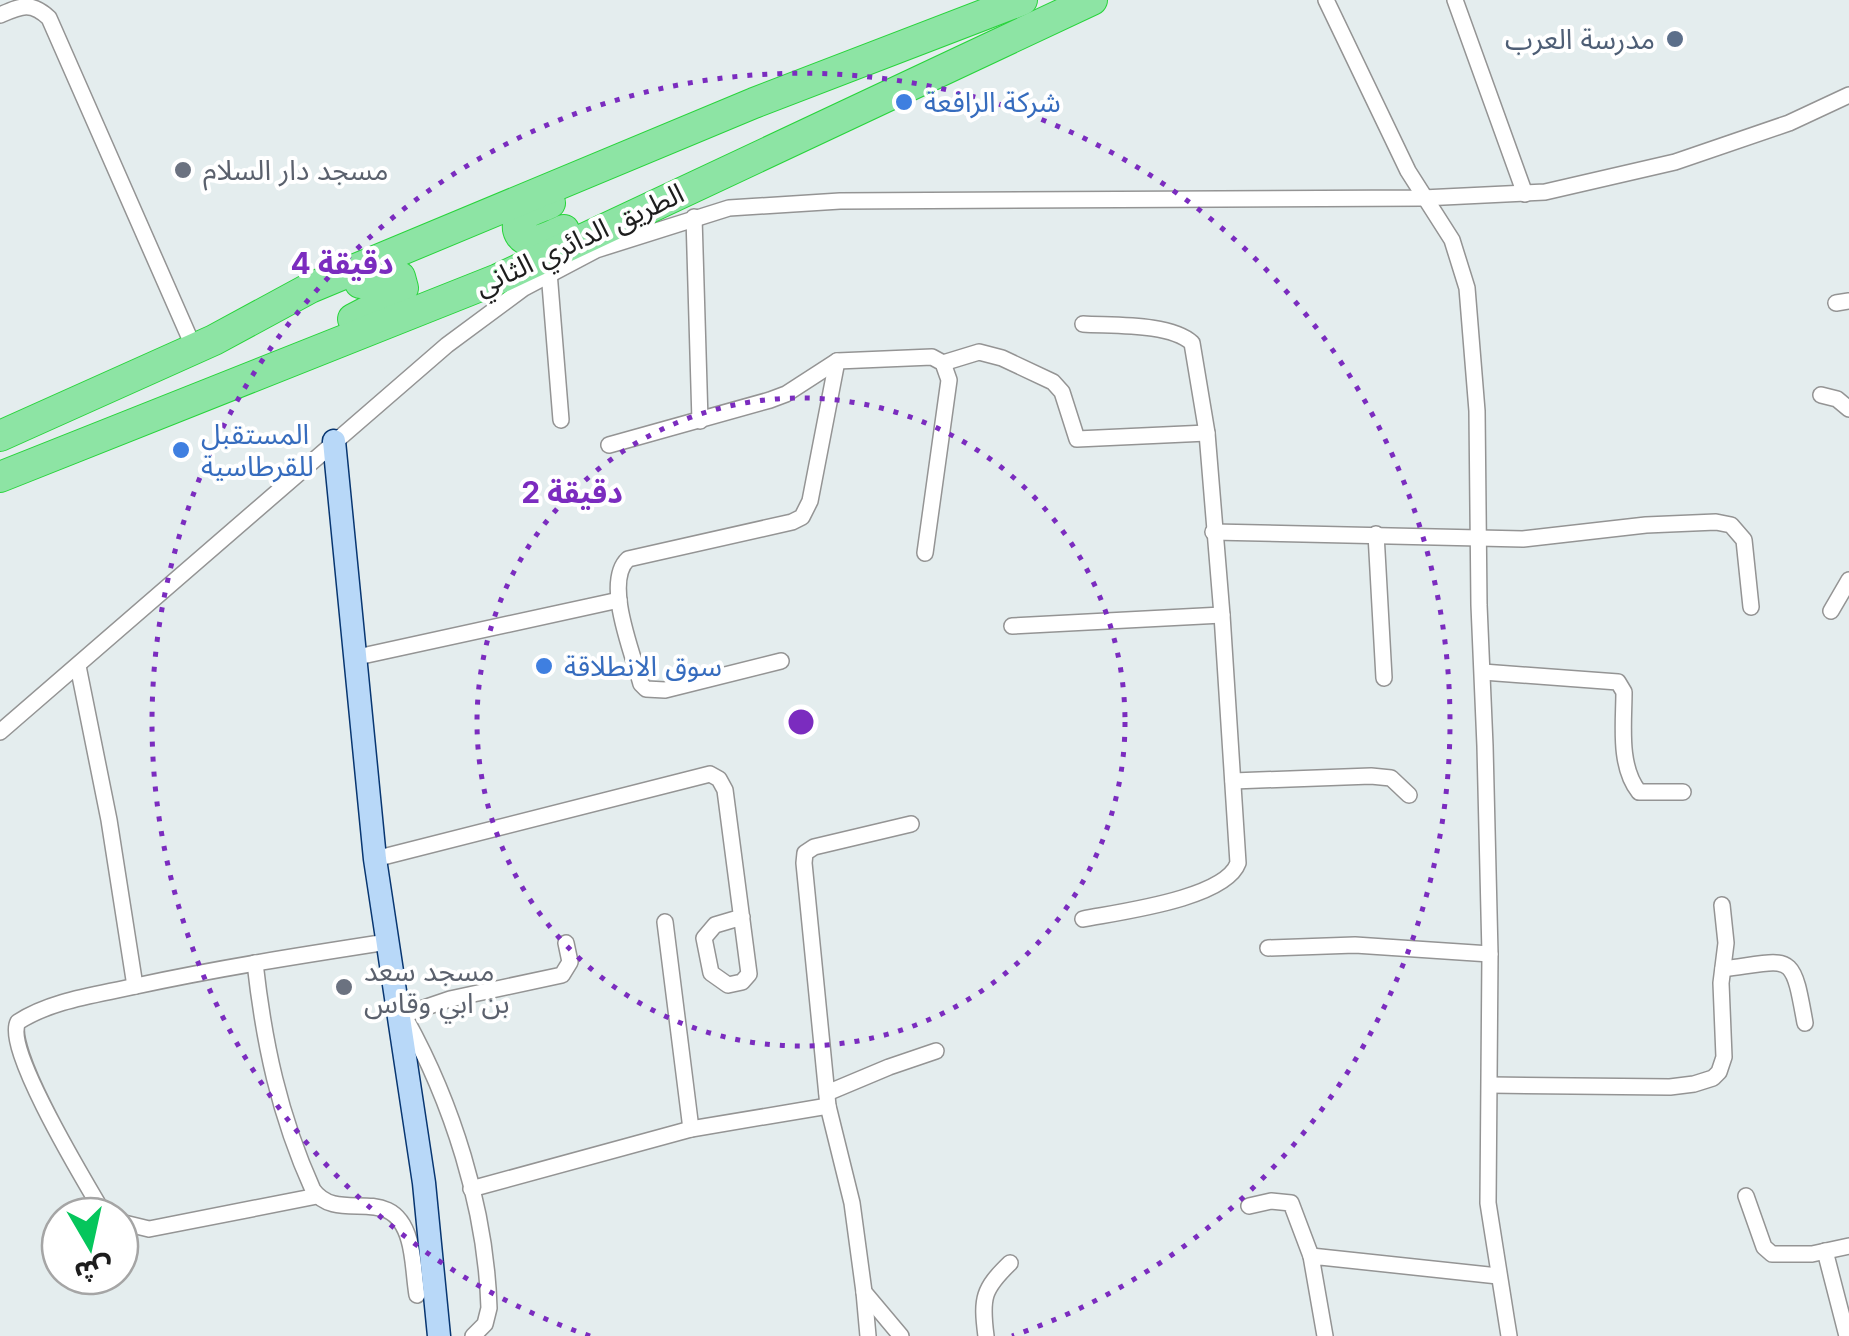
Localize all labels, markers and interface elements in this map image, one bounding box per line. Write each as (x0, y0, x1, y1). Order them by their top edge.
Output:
place label: مدرسة العرب (1505, 22, 1655, 56)
marker: مدرسة العرب (1664, 28, 1686, 50)
place label: شركة الرافعة (924, 85, 1061, 119)
marker: شركة الرافعة (893, 91, 915, 113)
place label: مسجد دار السلام (203, 153, 388, 191)
marker: مسجد دار السلام (172, 159, 194, 181)
street label: الطريق الدائري الثاني (469, 176, 691, 306)
text: 4 دقيقة (291, 245, 393, 281)
place label: المستقبل للقرطاسية (201, 417, 314, 483)
marker: المستقبل للقرطاسية (170, 439, 192, 461)
text: 2 دقيقة (521, 474, 623, 510)
place label: سوق الانطلاقة (564, 649, 722, 683)
marker: سوق الانطلاقة (533, 655, 555, 677)
centre of rings (783, 704, 819, 740)
place label: مسجد سعد بن ابي وقاس (364, 954, 510, 1024)
marker: مسجد سعد بن ابي وقاس (333, 976, 355, 998)
north arrow (40, 1196, 140, 1296)
text: ش (72, 1251, 116, 1290)

